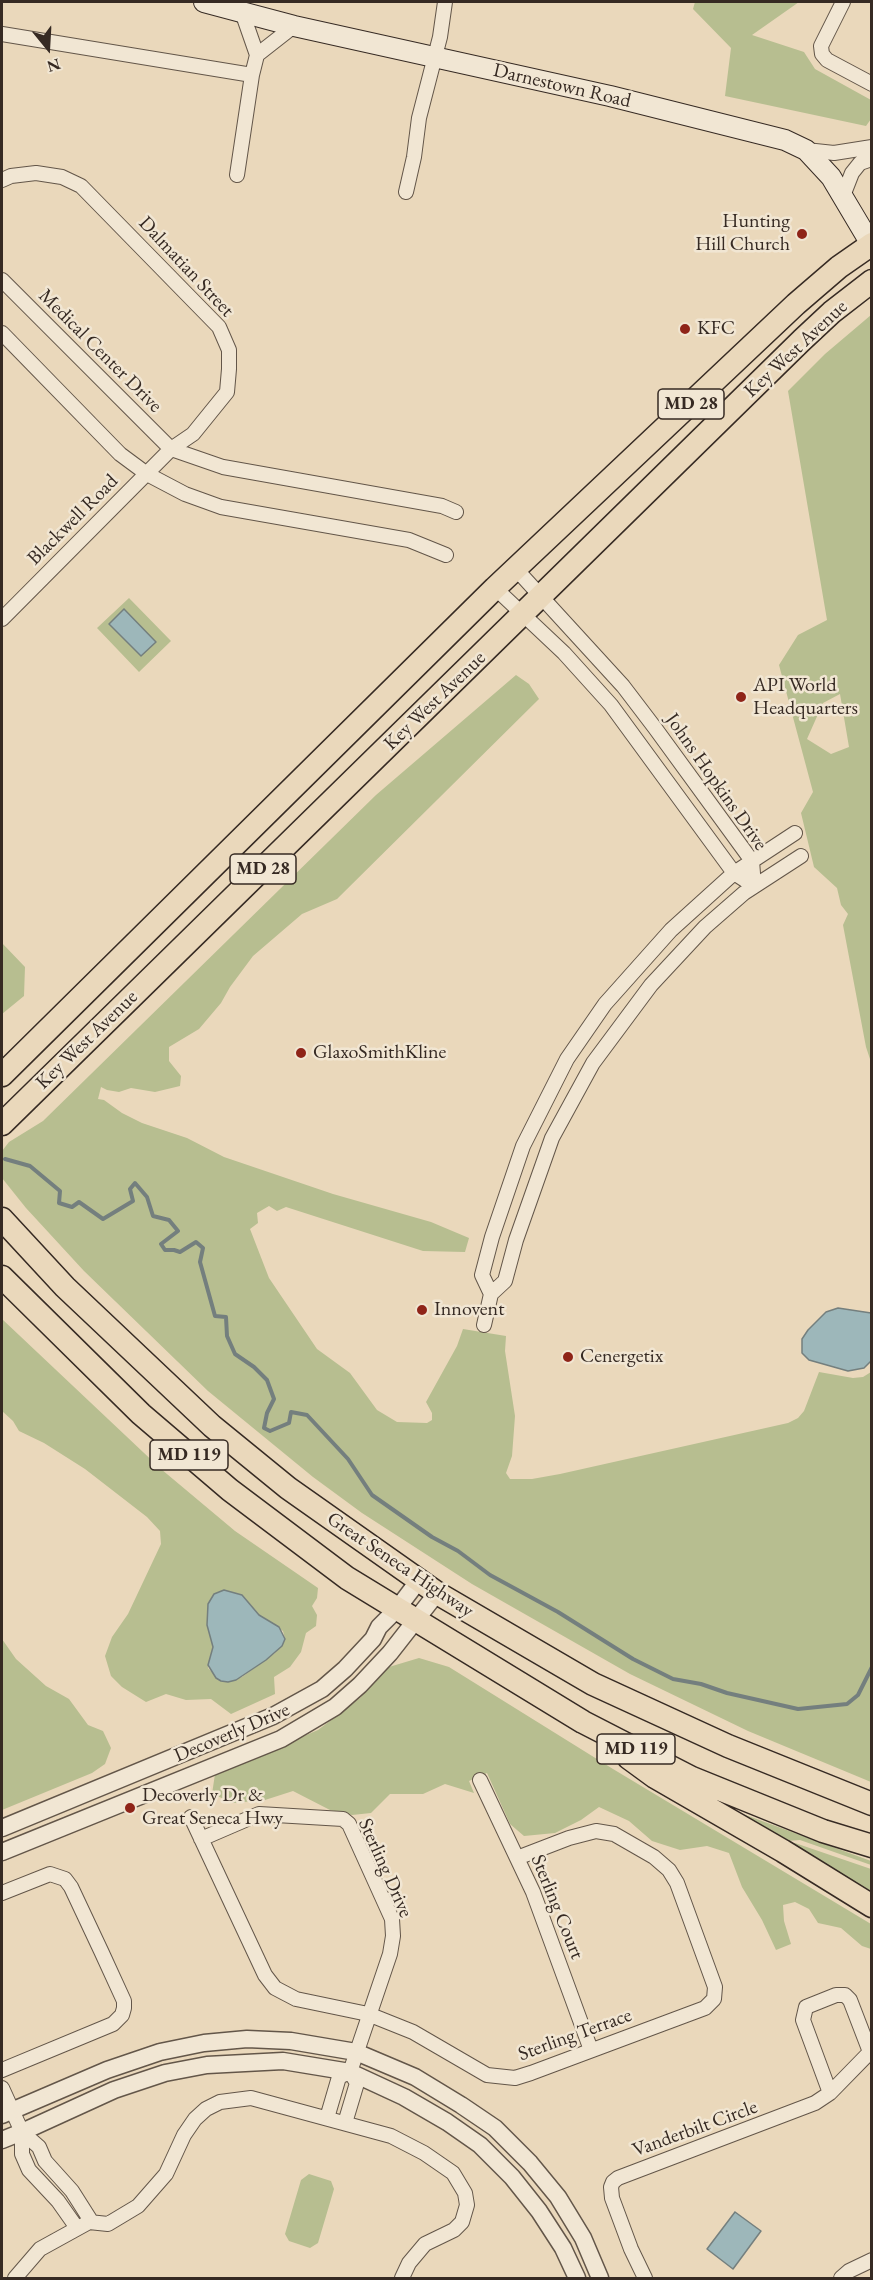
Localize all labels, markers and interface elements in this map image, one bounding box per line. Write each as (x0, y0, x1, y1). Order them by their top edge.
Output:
north arrow (18, 18, 78, 78)
text: N (44, 54, 63, 78)
street label: Darnestown Road (491, 58, 633, 114)
place label: Hunting Hill Church (695, 210, 790, 257)
street label: Dalmatian Street (133, 212, 239, 322)
marker: Hunting Hill Church (795, 227, 809, 241)
street label: Medical Center Drive (33, 284, 167, 418)
street label: Key West Avenue (739, 295, 853, 403)
place label: KFC (697, 317, 735, 341)
marker: KFC (678, 322, 692, 336)
road number: MD 28 (658, 389, 724, 419)
street label: Blackwell Road (23, 470, 123, 570)
street label: Key West Avenue (379, 646, 491, 756)
place label: API World Headquarters (753, 674, 858, 721)
marker: API World Headquarters (734, 690, 748, 704)
street label: Johns Hopkins Drive (660, 709, 772, 855)
road number: MD 28 (230, 854, 296, 884)
street label: Key West Avenue (31, 985, 143, 1095)
place label: GlaxoSmithKline (313, 1041, 446, 1065)
marker: GlaxoSmithKline (294, 1046, 308, 1060)
place label: Innovent (434, 1298, 504, 1322)
marker: Innovent (415, 1303, 429, 1317)
place label: Cenergetix (580, 1345, 663, 1369)
marker: Cenergetix (561, 1350, 575, 1364)
road number: MD 119 (150, 1440, 228, 1470)
street label: Great Seneca Highway (322, 1507, 478, 1623)
street label: Decoverly Drive (171, 1698, 293, 1768)
road number: MD 119 (597, 1734, 675, 1764)
place label: Decoverly Dr & Great Seneca Hwy (142, 1784, 283, 1831)
marker: Decoverly Dr & Great Seneca Hwy (123, 1801, 137, 1815)
street label: Sterling Drive (353, 1815, 417, 1921)
street label: Sterling Court (525, 1851, 589, 1963)
street label: Sterling Terrace (515, 2003, 635, 2067)
street label: Vanderbilt Circle (629, 2095, 761, 2163)

